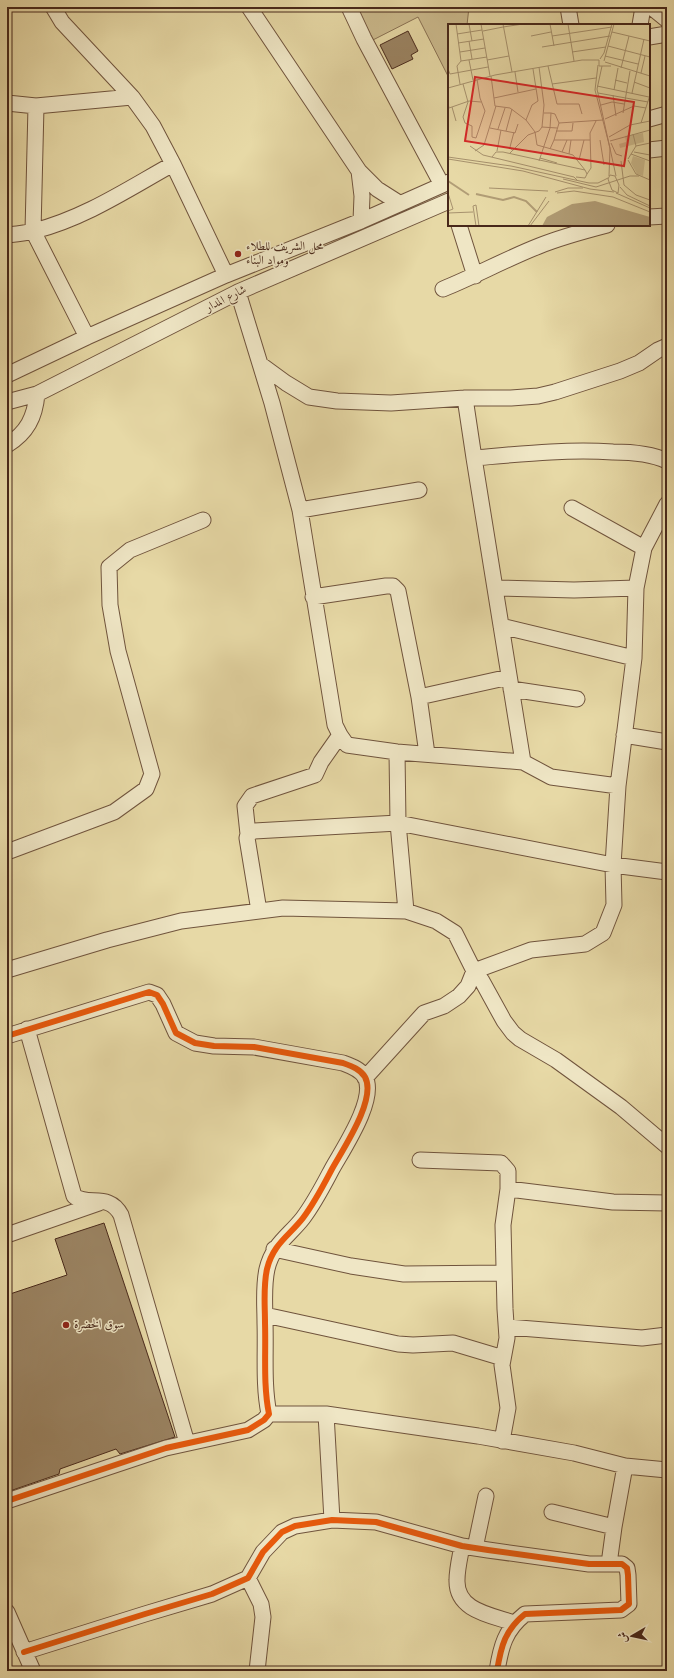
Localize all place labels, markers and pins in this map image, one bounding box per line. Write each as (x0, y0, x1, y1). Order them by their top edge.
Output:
place label: محل الشريف للطلاء ومواد البناء (246, 241, 324, 268)
marker: محل الشريف للطلاء ومواد البناء (233, 249, 243, 259)
place label: سوق الخضرة (74, 1319, 124, 1332)
marker: سوق الخضرة (61, 1320, 71, 1330)

